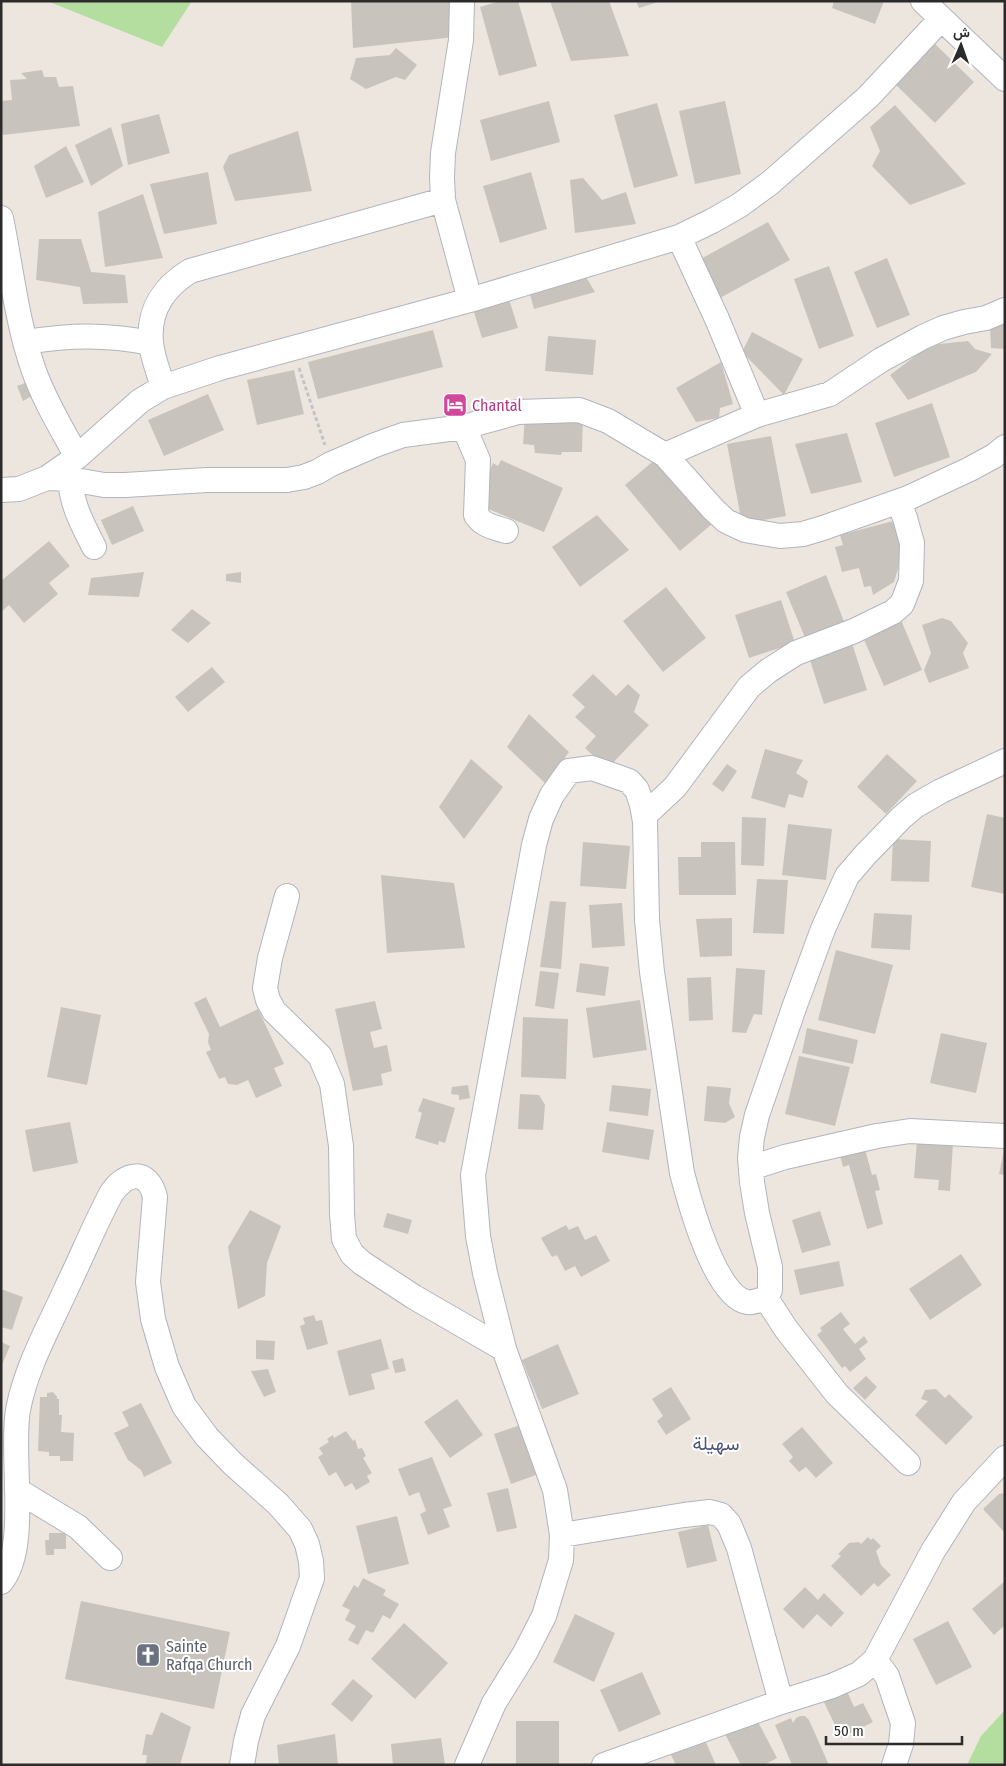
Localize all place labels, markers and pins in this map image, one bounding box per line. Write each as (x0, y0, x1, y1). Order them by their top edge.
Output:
hotel icon: Chantal (442, 392, 468, 418)
place label: Chantal (472, 396, 522, 415)
place label: Sainte Rafqa Church (166, 1637, 253, 1674)
church icon: Sainte Rafqa Church (135, 1642, 161, 1668)

